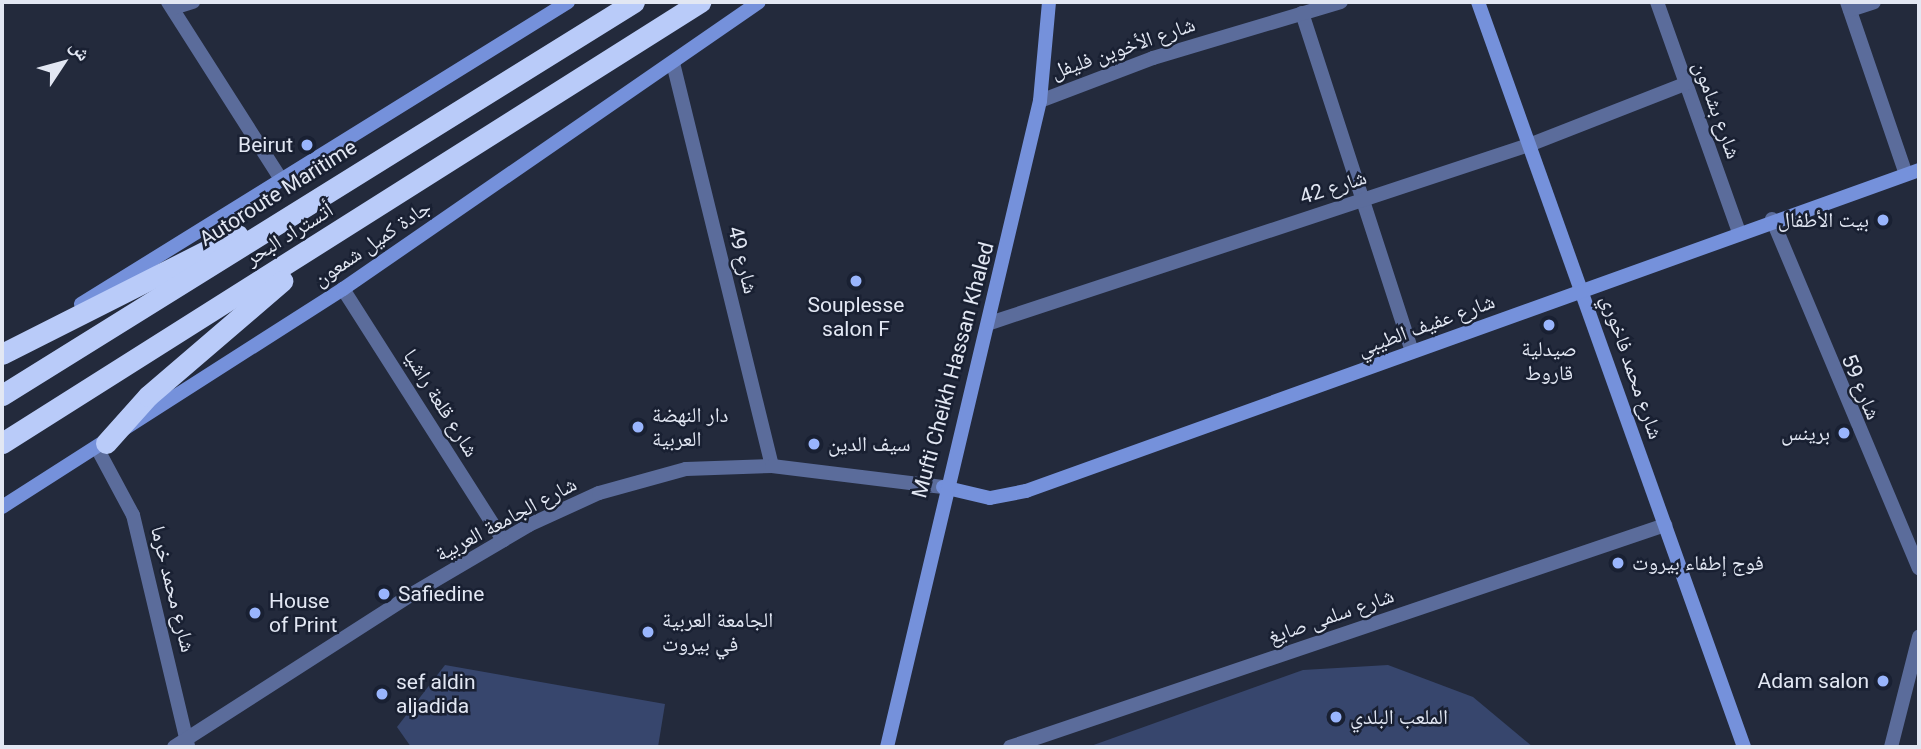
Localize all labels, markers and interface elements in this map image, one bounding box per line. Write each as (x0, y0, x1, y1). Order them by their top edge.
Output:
street label: شارع الأخوين فليفل (1048, 12, 1198, 84)
north arrow (28, 28, 98, 98)
text: ش (65, 35, 96, 65)
street label: شارع بشامون (1688, 58, 1746, 162)
place label: Beirut (238, 132, 293, 158)
street label: Autoroute Maritime (195, 134, 361, 252)
marker: Beirut (299, 137, 315, 153)
street label: شارع 42 (1296, 164, 1370, 210)
street label: جادة كميل شمعون (308, 194, 436, 292)
street label: أتستراد البحر (240, 197, 338, 271)
place label: بيت الأطفال (1778, 207, 1869, 233)
marker: بيت الأطفال (1875, 212, 1891, 228)
street label: شارع 49 (722, 224, 764, 296)
street label: Mufti Cheikh Hassan Khaled (907, 239, 999, 501)
marker: Souplesse salon F (848, 273, 864, 289)
street label: شارع عفيف الطيبي (1354, 288, 1498, 362)
place label: Souplesse salon F (808, 292, 904, 342)
street label: شارع محمد فاخوري (1596, 292, 1668, 442)
marker: صيدلية قاروط (1541, 317, 1557, 333)
place label: صيدلية قاروط (1521, 336, 1577, 386)
street label: شارع قلعة راشيا (398, 344, 484, 462)
street label: شارع 59 (1836, 350, 1886, 424)
place label: دار النهضة العربية (652, 402, 728, 452)
marker: دار النهضة العربية (630, 419, 646, 435)
place label: برينس (1781, 420, 1830, 446)
marker: برينس (1836, 425, 1852, 441)
place label: سيف الدين (828, 431, 911, 457)
marker: سيف الدين (806, 436, 822, 452)
street label: شارع الجامعة العربية (431, 471, 581, 567)
street label: شارع محمد خرما (145, 523, 201, 655)
place label: فوج إطفاء بيروت (1632, 550, 1764, 576)
marker: فوج إطفاء بيروت (1610, 555, 1626, 571)
place label: Safiedine (398, 581, 484, 607)
street label: شارع سلمى صايغ (1265, 583, 1397, 649)
marker: Safiedine (376, 586, 392, 602)
place label: House of Print (269, 588, 337, 638)
marker: House of Print (247, 605, 263, 621)
place label: الجامعة العربية في بيروت (662, 607, 773, 657)
marker: الجامعة العربية في بيروت (640, 624, 656, 640)
place label: Adam salon (1757, 668, 1869, 694)
place label: sef aldin aljadida (396, 669, 476, 719)
marker: Adam salon (1875, 673, 1891, 689)
marker: sef aldin aljadida (374, 686, 390, 702)
place label: الملعب البلدي (1350, 704, 1448, 730)
marker: الملعب البلدي (1328, 709, 1344, 725)

